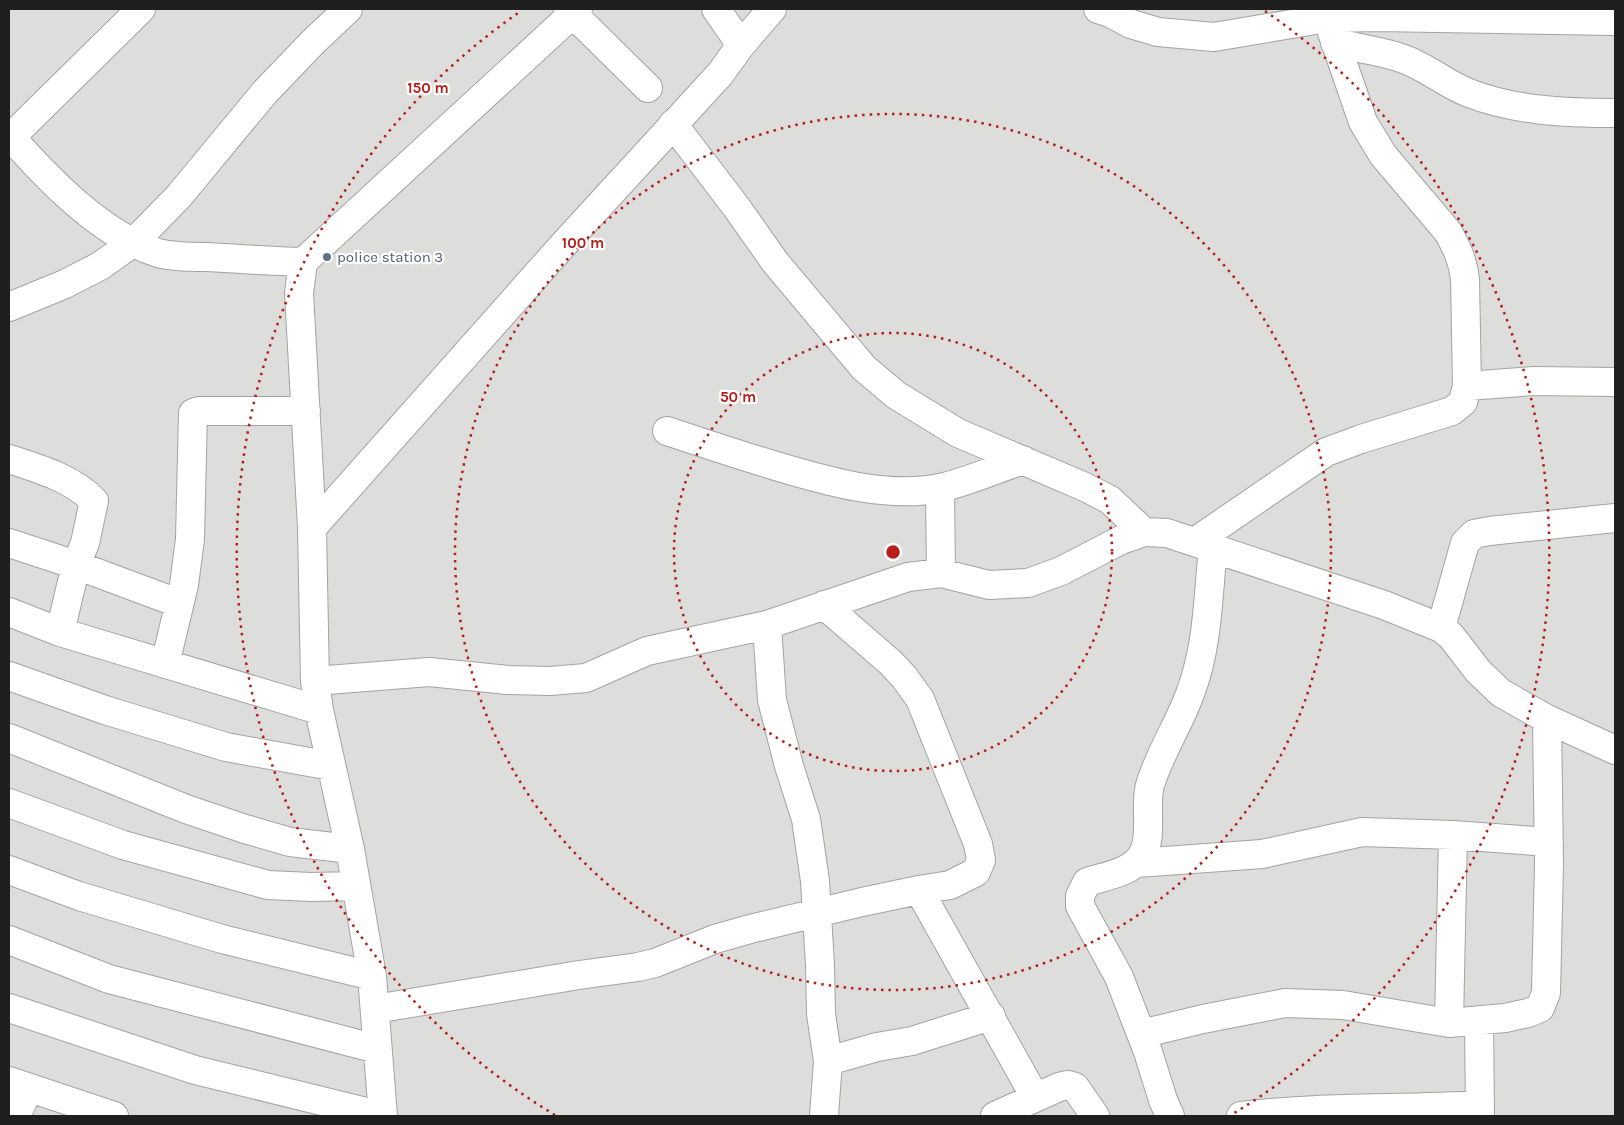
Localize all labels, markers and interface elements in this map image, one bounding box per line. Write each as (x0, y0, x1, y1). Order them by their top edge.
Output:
text: 150 m (407, 79, 449, 97)
text: 100 m (562, 234, 604, 252)
place label: police station 3 (337, 248, 443, 266)
marker: police station 3 (321, 251, 333, 263)
text: 50 m (720, 388, 756, 406)
centre of rings (884, 543, 902, 561)

